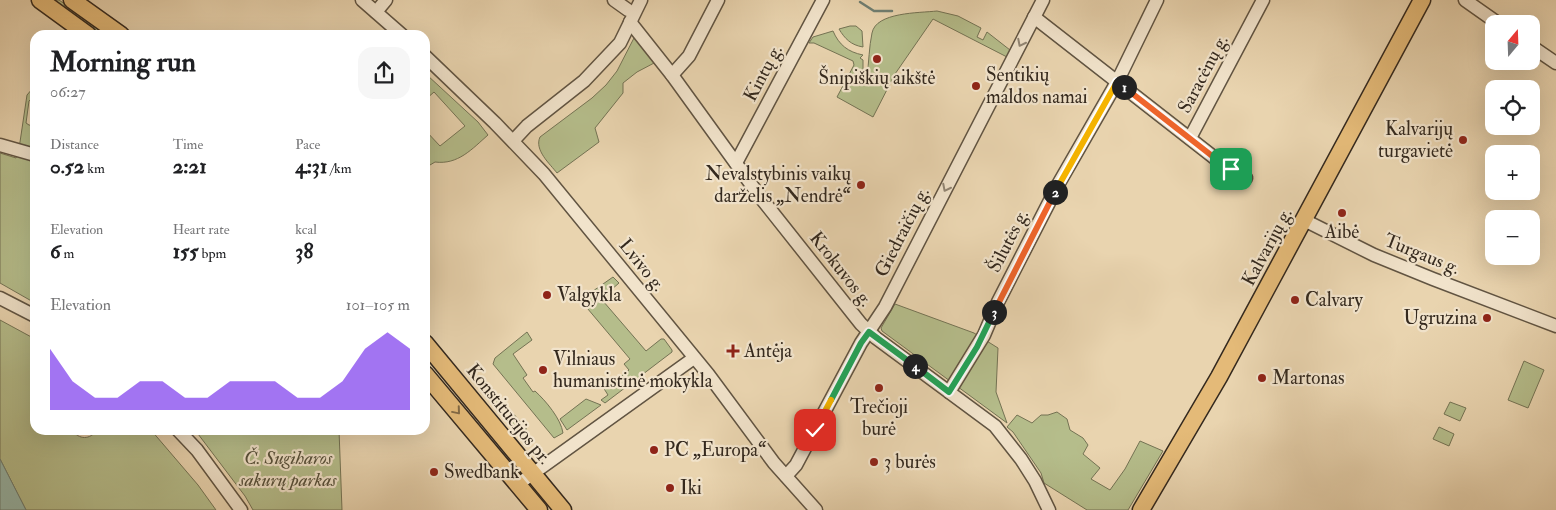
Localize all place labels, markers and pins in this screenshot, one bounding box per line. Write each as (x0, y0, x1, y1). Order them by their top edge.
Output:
marker: Šnipiškių aikštė (871, 53, 883, 65)
place label: Sentikių maldos namai (986, 63, 1088, 109)
place label: Šnipiškių aikštė (819, 64, 935, 91)
pin: 1 (1112, 74, 1136, 100)
marker: Sentikių maldos namai (970, 80, 982, 92)
place label: Kalvarijų turgavietė (1378, 117, 1453, 163)
marker: Kalvarijų turgavietė (1457, 134, 1469, 146)
pin (1210, 148, 1252, 190)
place label: Nevalstybinis vaikų darželis „Nendrė“ (705, 162, 851, 208)
marker: Nevalstybinis vaikų darželis „Nendrė“ (855, 179, 867, 191)
pin: 2 (1042, 180, 1068, 204)
marker: Aibė (1336, 207, 1348, 219)
place label: Aibė (1324, 220, 1359, 244)
place label: Valgykla (557, 283, 621, 307)
place label: Calvary (1305, 288, 1363, 312)
marker: Valgykla (541, 289, 553, 301)
marker: Calvary (1289, 294, 1301, 306)
pin: 3 (982, 300, 1006, 324)
place label: Ugruzina (1404, 306, 1477, 330)
marker: Ugruzina (1481, 312, 1493, 324)
place label: Antėja (743, 339, 792, 363)
marker: Antėja (726, 344, 740, 358)
place label: Vilniaus humanistinė mokykla (553, 347, 713, 393)
pin: 4 (902, 354, 928, 378)
marker: Vilniaus humanistinė mokykla (537, 364, 549, 376)
place label: Martonas (1272, 366, 1345, 390)
marker: Martonas (1256, 372, 1268, 384)
marker: Trečioji burė (873, 382, 885, 394)
place label: Trečioji burė (850, 395, 908, 441)
pin (794, 409, 836, 451)
place label: PC „Europa“ (664, 438, 766, 463)
marker: PC „Europa“ (648, 444, 660, 456)
place label: 3 burės (884, 450, 936, 474)
marker: 3 burės (868, 456, 880, 468)
place label: Swedbank (444, 460, 519, 484)
marker: Swedbank (428, 466, 440, 478)
place label: Iki (680, 476, 702, 500)
marker: Iki (664, 482, 676, 494)

